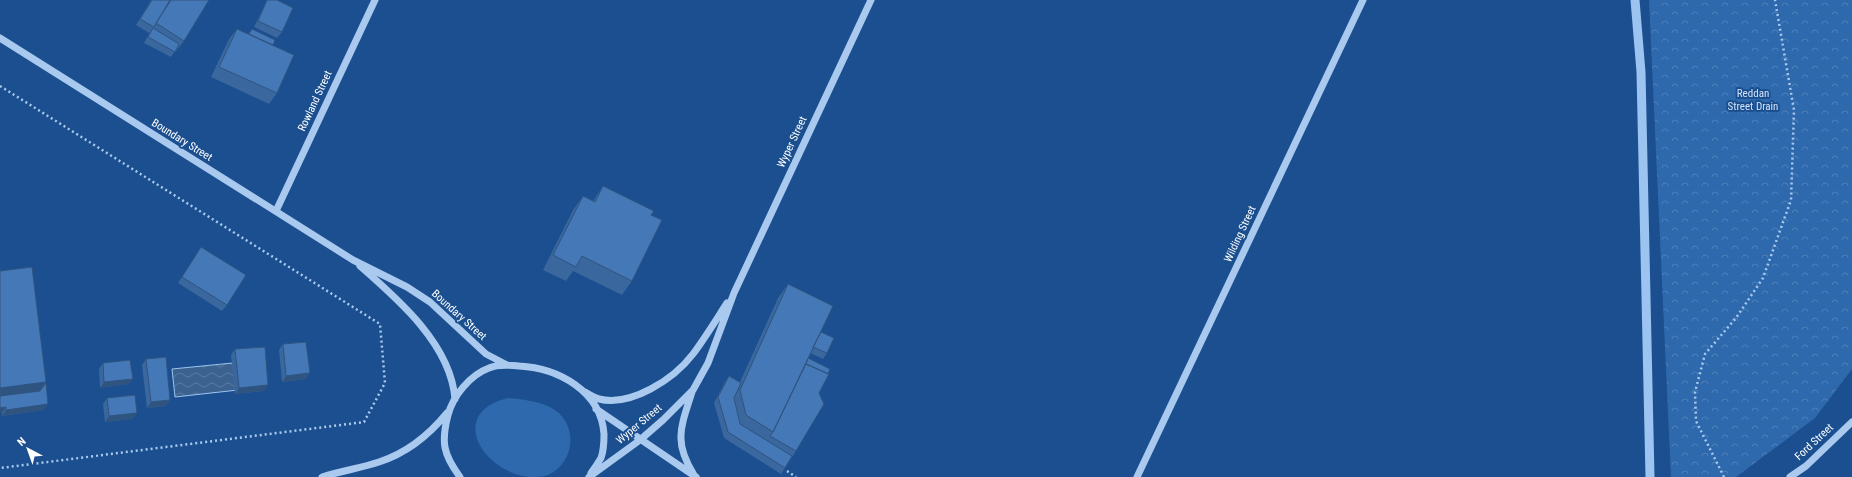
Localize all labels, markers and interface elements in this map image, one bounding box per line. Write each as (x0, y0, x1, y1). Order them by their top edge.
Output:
street label: Rowland Street (295, 69, 335, 133)
park label: Reddan Street Drain (1728, 87, 1778, 113)
street label: Wyper Street (774, 114, 810, 170)
street label: Boundary Street (149, 116, 215, 164)
street label: Wilding Street (1221, 204, 1259, 264)
street label: Boundary Street (429, 287, 489, 343)
street label: Wyper Street (614, 401, 664, 447)
street label: Ford Street (1792, 421, 1836, 463)
north arrow (8, 429, 48, 469)
text: N (15, 435, 29, 449)

